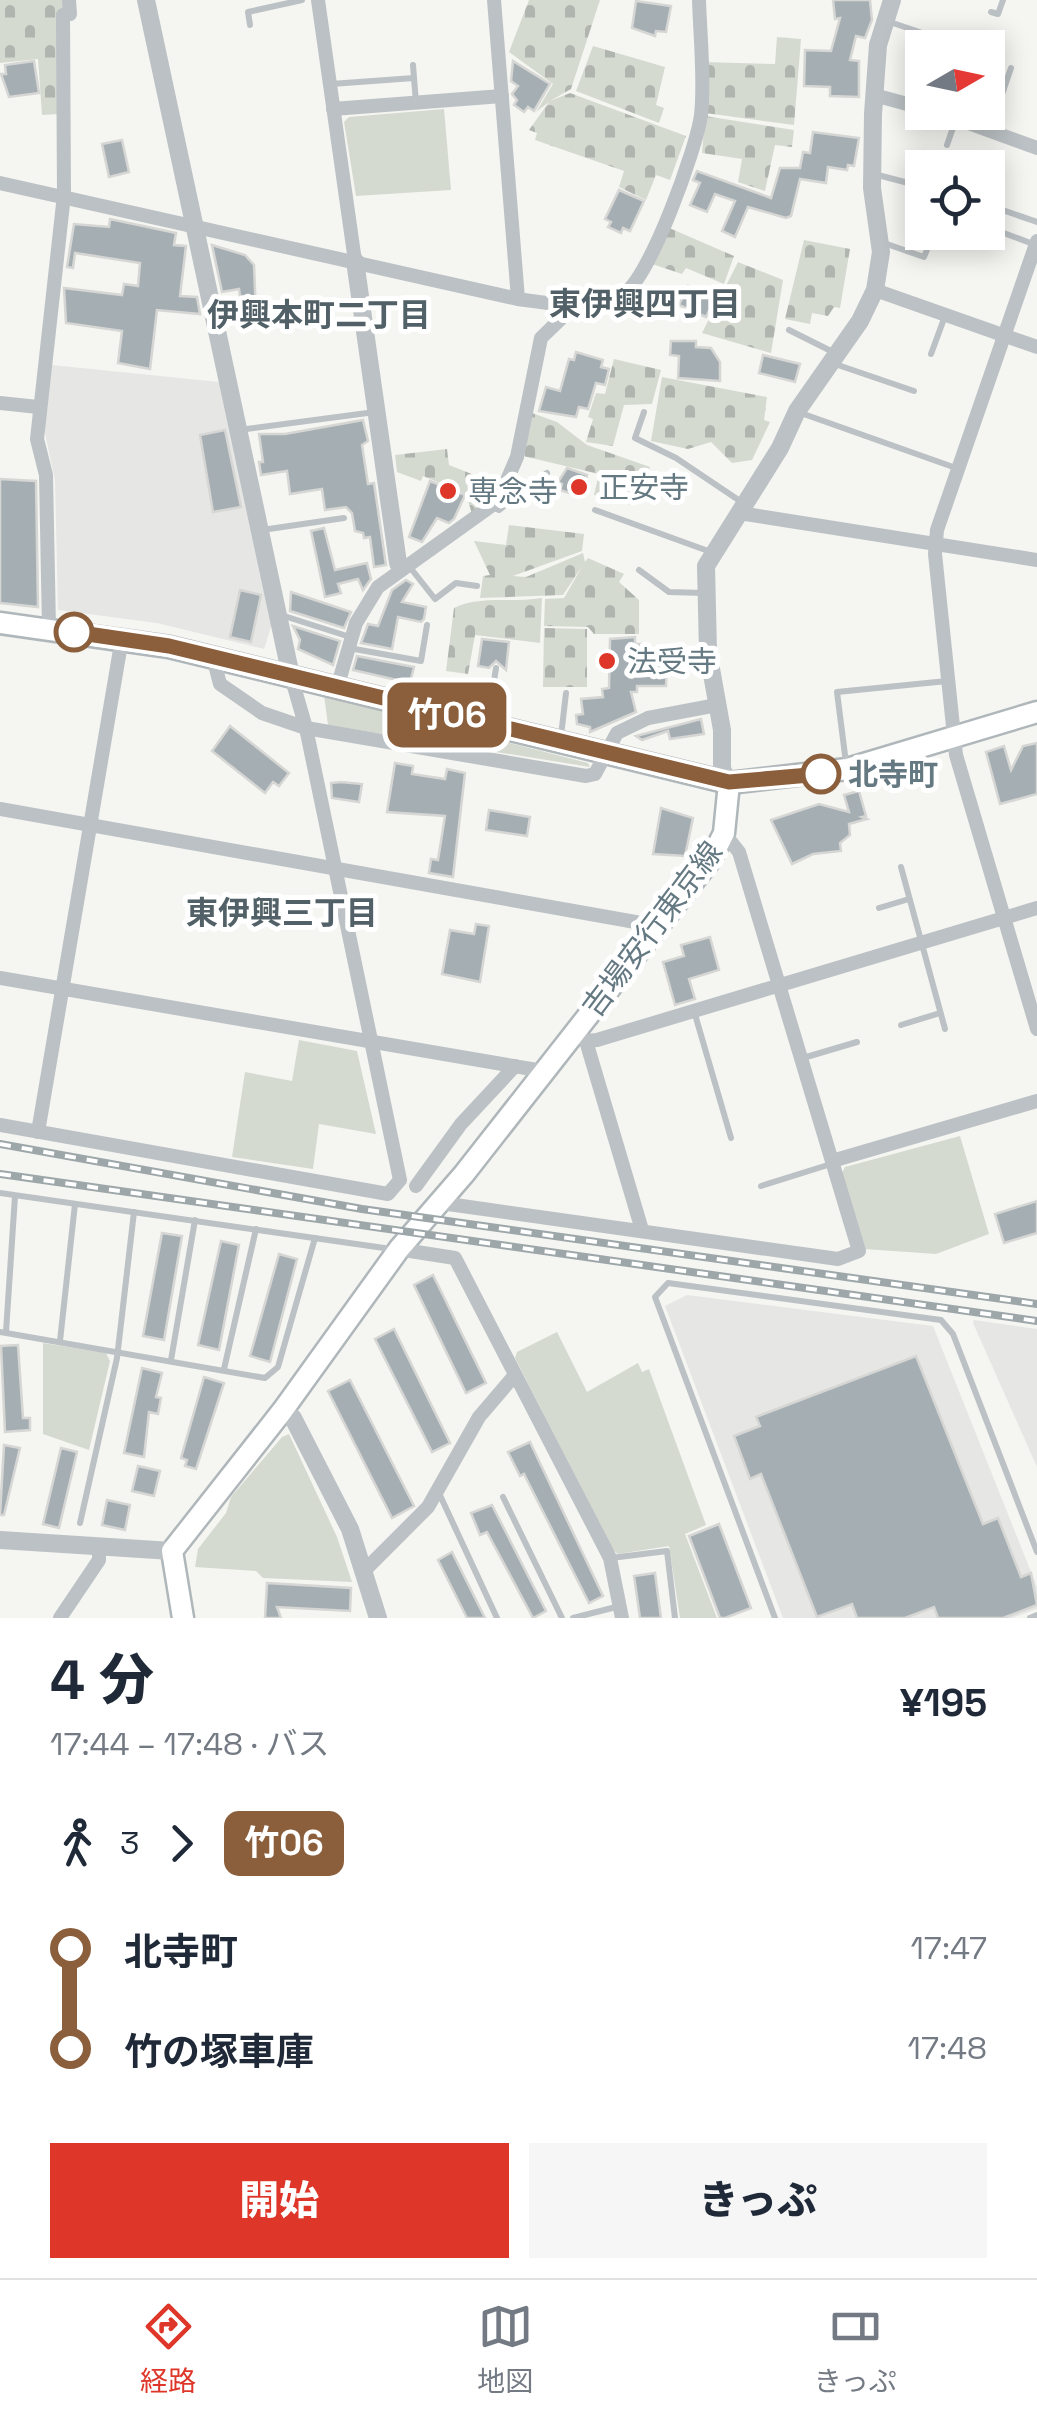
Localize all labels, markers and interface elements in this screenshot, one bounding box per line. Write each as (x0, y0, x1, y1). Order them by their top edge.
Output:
north arrow (905, 30, 1005, 130)
map controls (905, 30, 1005, 250)
button: locate (905, 150, 1005, 250)
district label: 東伊興四丁目 (549, 284, 741, 324)
district label: 伊興本町二丁目 (207, 295, 431, 335)
place label: 正安寺 (599, 468, 689, 507)
place label: 専念寺 (468, 472, 558, 511)
marker: 正安寺 (568, 476, 590, 498)
marker: 専念寺 (437, 480, 459, 502)
unlabelled marker (55, 613, 93, 651)
place label: 法受寺 (627, 642, 717, 681)
marker: 法受寺 (596, 650, 618, 672)
line badge: 竹06 (390, 682, 504, 748)
text: 竹06 (407, 693, 487, 737)
marker: 北寺町 (802, 755, 840, 793)
place label: 北寺町 (848, 755, 938, 794)
street label: 吉場安行東京線 (573, 833, 731, 1025)
district label: 東伊興三丁目 (186, 893, 378, 933)
text: 4 分 (50, 1645, 154, 1715)
text: ¥195 (900, 1679, 987, 1727)
text: 17:44 – 17:48 · バス (50, 1724, 329, 1764)
icon: walk (50, 1816, 105, 1871)
icon: forward (154, 1816, 209, 1871)
text: 竹06 (244, 1821, 324, 1865)
text: 3 (120, 1823, 139, 1863)
text: 北寺町 (124, 1928, 238, 1976)
text: 17:47 (910, 1928, 987, 1968)
text: 竹の塚車庫 (124, 2028, 314, 2076)
text: 17:48 (908, 2028, 987, 2068)
button: 開始 (50, 2143, 509, 2258)
button: きっぷ (529, 2143, 987, 2258)
tab: 経路 (140, 2299, 196, 2399)
tab: 地図 (477, 2299, 533, 2399)
tab: きっぷ (814, 2299, 897, 2399)

